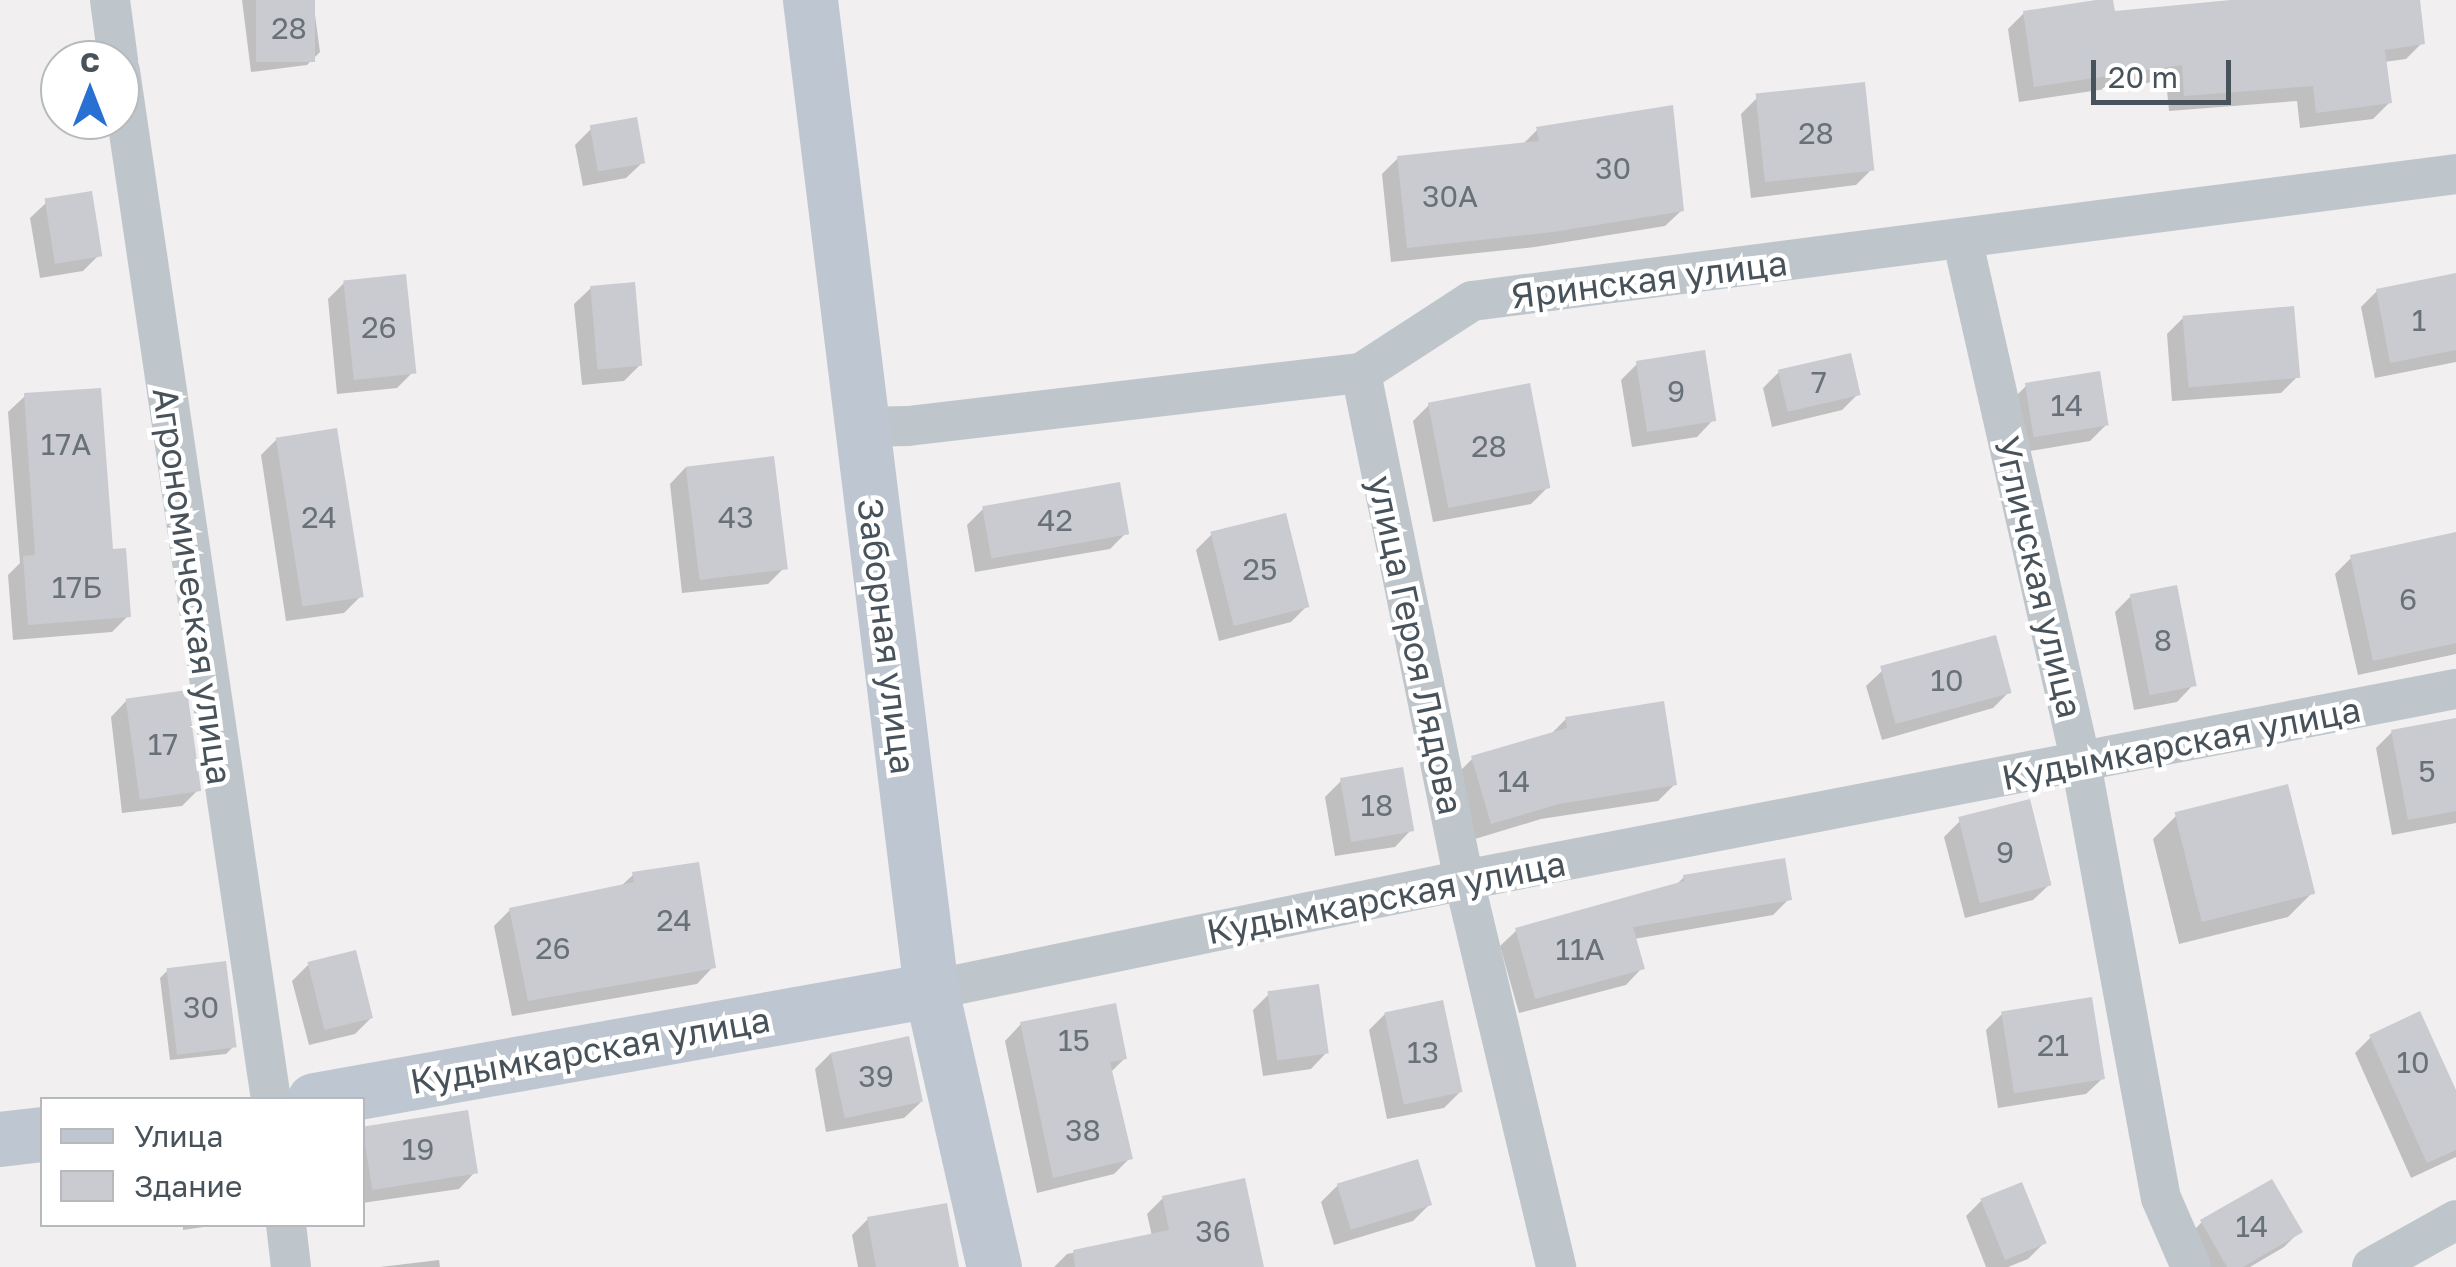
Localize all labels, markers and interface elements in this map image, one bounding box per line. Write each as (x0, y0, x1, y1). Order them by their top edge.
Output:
house number: 28 (271, 10, 307, 46)
north arrow (40, 40, 140, 140)
scale bar (2096, 40, 2236, 102)
text: С (80, 45, 100, 78)
text: 20 m (2108, 59, 2178, 95)
house number: 28 (1798, 115, 1834, 151)
house number: 30 (1595, 150, 1631, 186)
house number: 30А (1422, 178, 1478, 214)
street label: Яринская улица (1508, 241, 1790, 317)
house number: 1 (2412, 302, 2426, 338)
house number: 26 (361, 309, 397, 345)
house number: 7 (1811, 364, 1827, 400)
house number: 9 (1667, 373, 1685, 409)
street label: Агрономическая улица (144, 385, 242, 787)
house number: 14 (2051, 387, 2083, 423)
house number: 17А (41, 426, 91, 462)
house number: 28 (1471, 428, 1507, 464)
street label: Угличская улица (1986, 432, 2092, 722)
street label: улица Героя Лядова (1360, 472, 1472, 818)
street label: Заборная улица (849, 496, 925, 776)
house number: 24 (301, 499, 337, 535)
house number: 43 (718, 499, 754, 535)
house number: 42 (1037, 502, 1073, 538)
house number: 25 (1243, 551, 1277, 587)
house number: 17Б (52, 569, 102, 605)
house number: 6 (2399, 581, 2417, 617)
house number: 8 (2154, 622, 2172, 658)
house number: 10 (1930, 662, 1964, 698)
street label: Кудымкарская улица (1998, 688, 2364, 798)
house number: 17 (148, 726, 178, 762)
house number: 5 (2418, 753, 2436, 789)
house number: 14 (1498, 763, 1530, 799)
house number: 18 (1361, 787, 1393, 823)
house number: 9 (1996, 834, 2014, 870)
street label: Кудымкарская улица (1203, 842, 1569, 952)
house number: 24 (656, 902, 692, 938)
house number: 26 (535, 930, 571, 966)
house number: 11А (1555, 931, 1605, 967)
house number: 30 (183, 989, 219, 1025)
street label: Кудымкарская улица (407, 998, 773, 1102)
house number: 15 (1058, 1022, 1090, 1058)
house number: 21 (2037, 1027, 2069, 1063)
house number: 13 (1407, 1034, 1439, 1070)
house number: 10 (2396, 1044, 2430, 1080)
house number: 39 (858, 1058, 894, 1094)
legend (40, 1097, 365, 1227)
house number: 38 (1065, 1112, 1101, 1148)
text: Улица (134, 1118, 223, 1154)
house number: 19 (402, 1131, 434, 1167)
text: Здание (134, 1168, 242, 1204)
house number: 14 (2236, 1208, 2268, 1244)
house number: 36 (1195, 1213, 1231, 1249)

